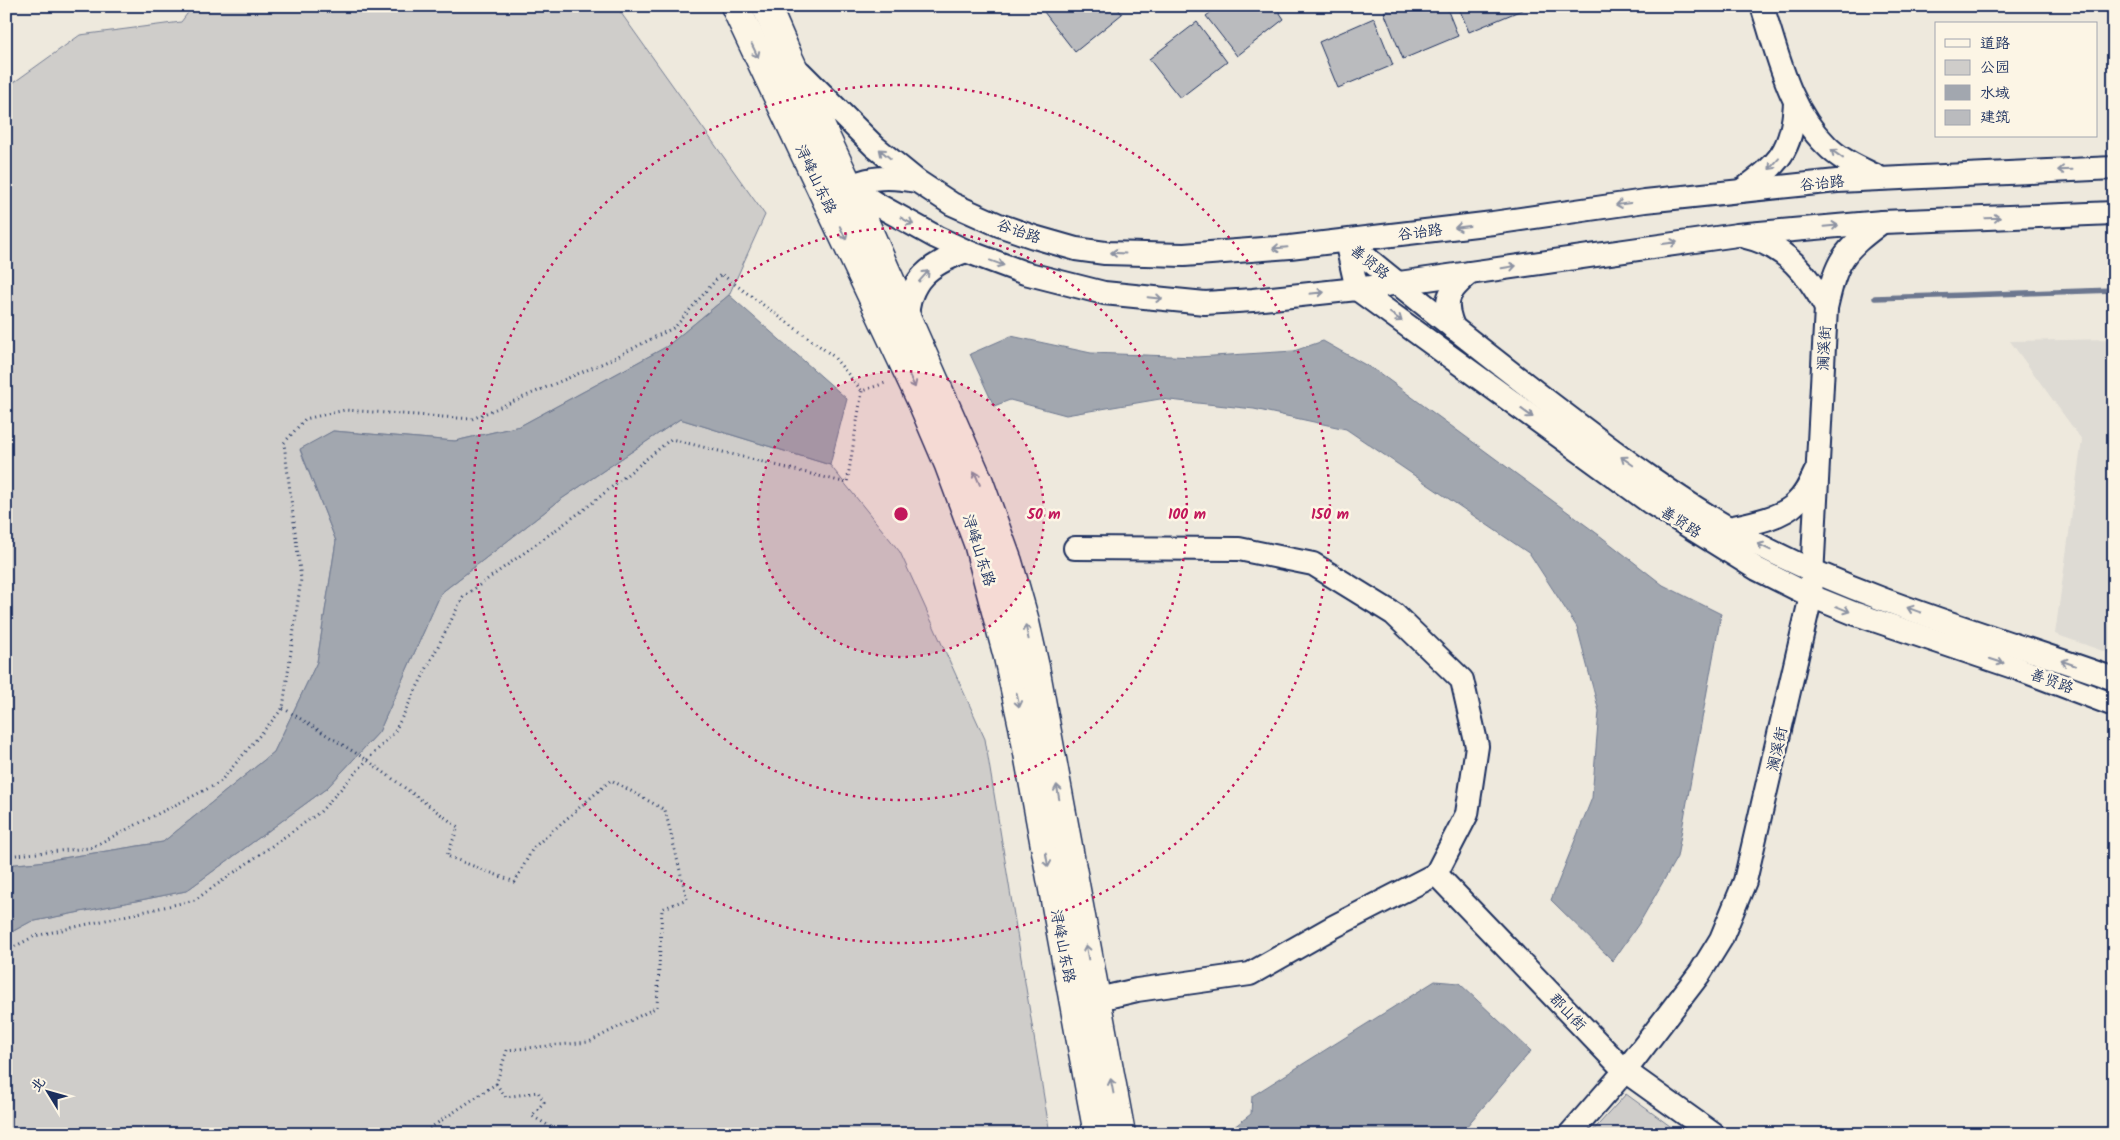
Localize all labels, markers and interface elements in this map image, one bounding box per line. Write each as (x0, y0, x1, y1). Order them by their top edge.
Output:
legend (1935, 22, 2098, 138)
text: 道路 (1980, 32, 2010, 56)
one-way arrow (751, 43, 760, 58)
text: 公园 (1980, 56, 2010, 80)
text: 水域 (1980, 82, 2010, 106)
text: 建筑 (1980, 106, 2010, 130)
street label: 浔峰山东路 (788, 140, 842, 218)
one-way arrow (878, 149, 891, 160)
one-way arrow (1830, 149, 1844, 159)
one-way arrow (1768, 157, 1780, 170)
one-way arrow (2057, 165, 2074, 175)
street label: 谷诒路 (1798, 170, 1846, 198)
one-way arrow (1615, 200, 1631, 210)
street label: 谷诒路 (993, 213, 1044, 251)
one-way arrow (1985, 213, 2001, 222)
one-way arrow (899, 216, 913, 226)
street label: 谷诒路 (1396, 218, 1444, 248)
one-way arrow (1454, 222, 1470, 232)
one-way arrow (1823, 222, 1839, 231)
one-way arrow (838, 226, 848, 241)
one-way arrow (1661, 238, 1677, 248)
street label: 善贤路 (1344, 239, 1394, 286)
one-way arrow (1272, 243, 1288, 253)
one-way arrow (1110, 249, 1126, 258)
one-way arrow (988, 259, 1004, 268)
one-way arrow (1501, 261, 1517, 271)
one-way arrow (918, 270, 929, 283)
one-way arrow (1308, 288, 1324, 298)
one-way arrow (1147, 293, 1163, 303)
one-way arrow (1389, 312, 1403, 322)
street label: 澜溪街 (1812, 325, 1838, 371)
one-way arrow (907, 373, 917, 388)
one-way arrow (1520, 408, 1534, 418)
one-way arrow (1620, 456, 1634, 466)
one-way arrow (972, 471, 982, 486)
street label: 善贤路 (1655, 501, 1706, 545)
text: 50 m (1026, 503, 1061, 527)
text: 100 m (1168, 503, 1206, 527)
text: 150 m (1311, 503, 1349, 527)
centre of rings (892, 505, 910, 523)
street label: 浔峰山东路 (955, 511, 1001, 590)
one-way arrow (1757, 542, 1772, 552)
one-way arrow (1835, 604, 1850, 614)
one-way arrow (1907, 605, 1922, 614)
one-way arrow (1022, 625, 1031, 641)
one-way arrow (1988, 657, 2004, 666)
one-way arrow (2061, 658, 2076, 667)
street label: 善贤路 (2026, 663, 2077, 701)
one-way arrow (1014, 691, 1023, 707)
street label: 澜溪街 (1761, 725, 1795, 774)
one-way arrow (1053, 784, 1063, 800)
one-way arrow (1043, 851, 1053, 867)
street label: 浔峰山东路 (1043, 907, 1081, 985)
one-way arrow (1081, 944, 1091, 960)
street label: 郡山街 (1543, 988, 1592, 1037)
north arrow (22, 1068, 72, 1118)
text: 北 (25, 1073, 51, 1097)
one-way arrow (1106, 1078, 1116, 1094)

